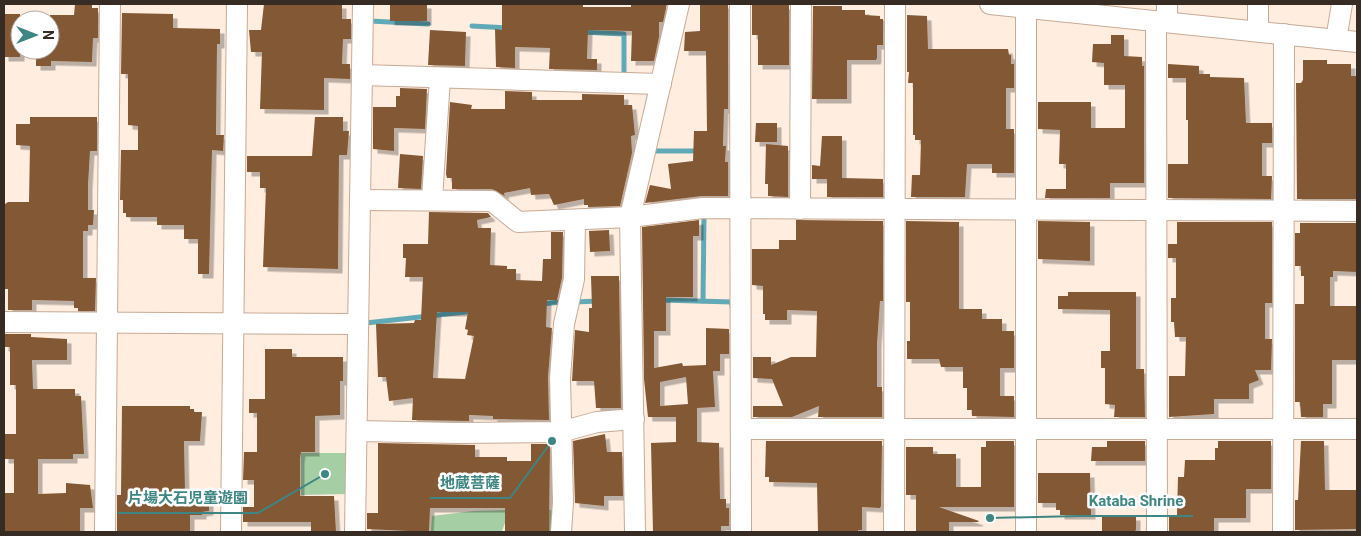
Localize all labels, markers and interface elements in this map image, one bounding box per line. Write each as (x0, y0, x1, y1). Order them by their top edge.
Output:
north arrow (10, 10, 60, 60)
text: N (40, 30, 56, 40)
callout: 地蔵菩薩 (430, 468, 510, 498)
text: 地蔵菩薩 (440, 474, 500, 492)
callout: 片場大石児童遊園 (118, 483, 258, 513)
callout: Kataba Shrine (1079, 486, 1193, 516)
text: 片場大石児童遊園 (128, 489, 248, 507)
text: Kataba Shrine (1089, 492, 1183, 510)

